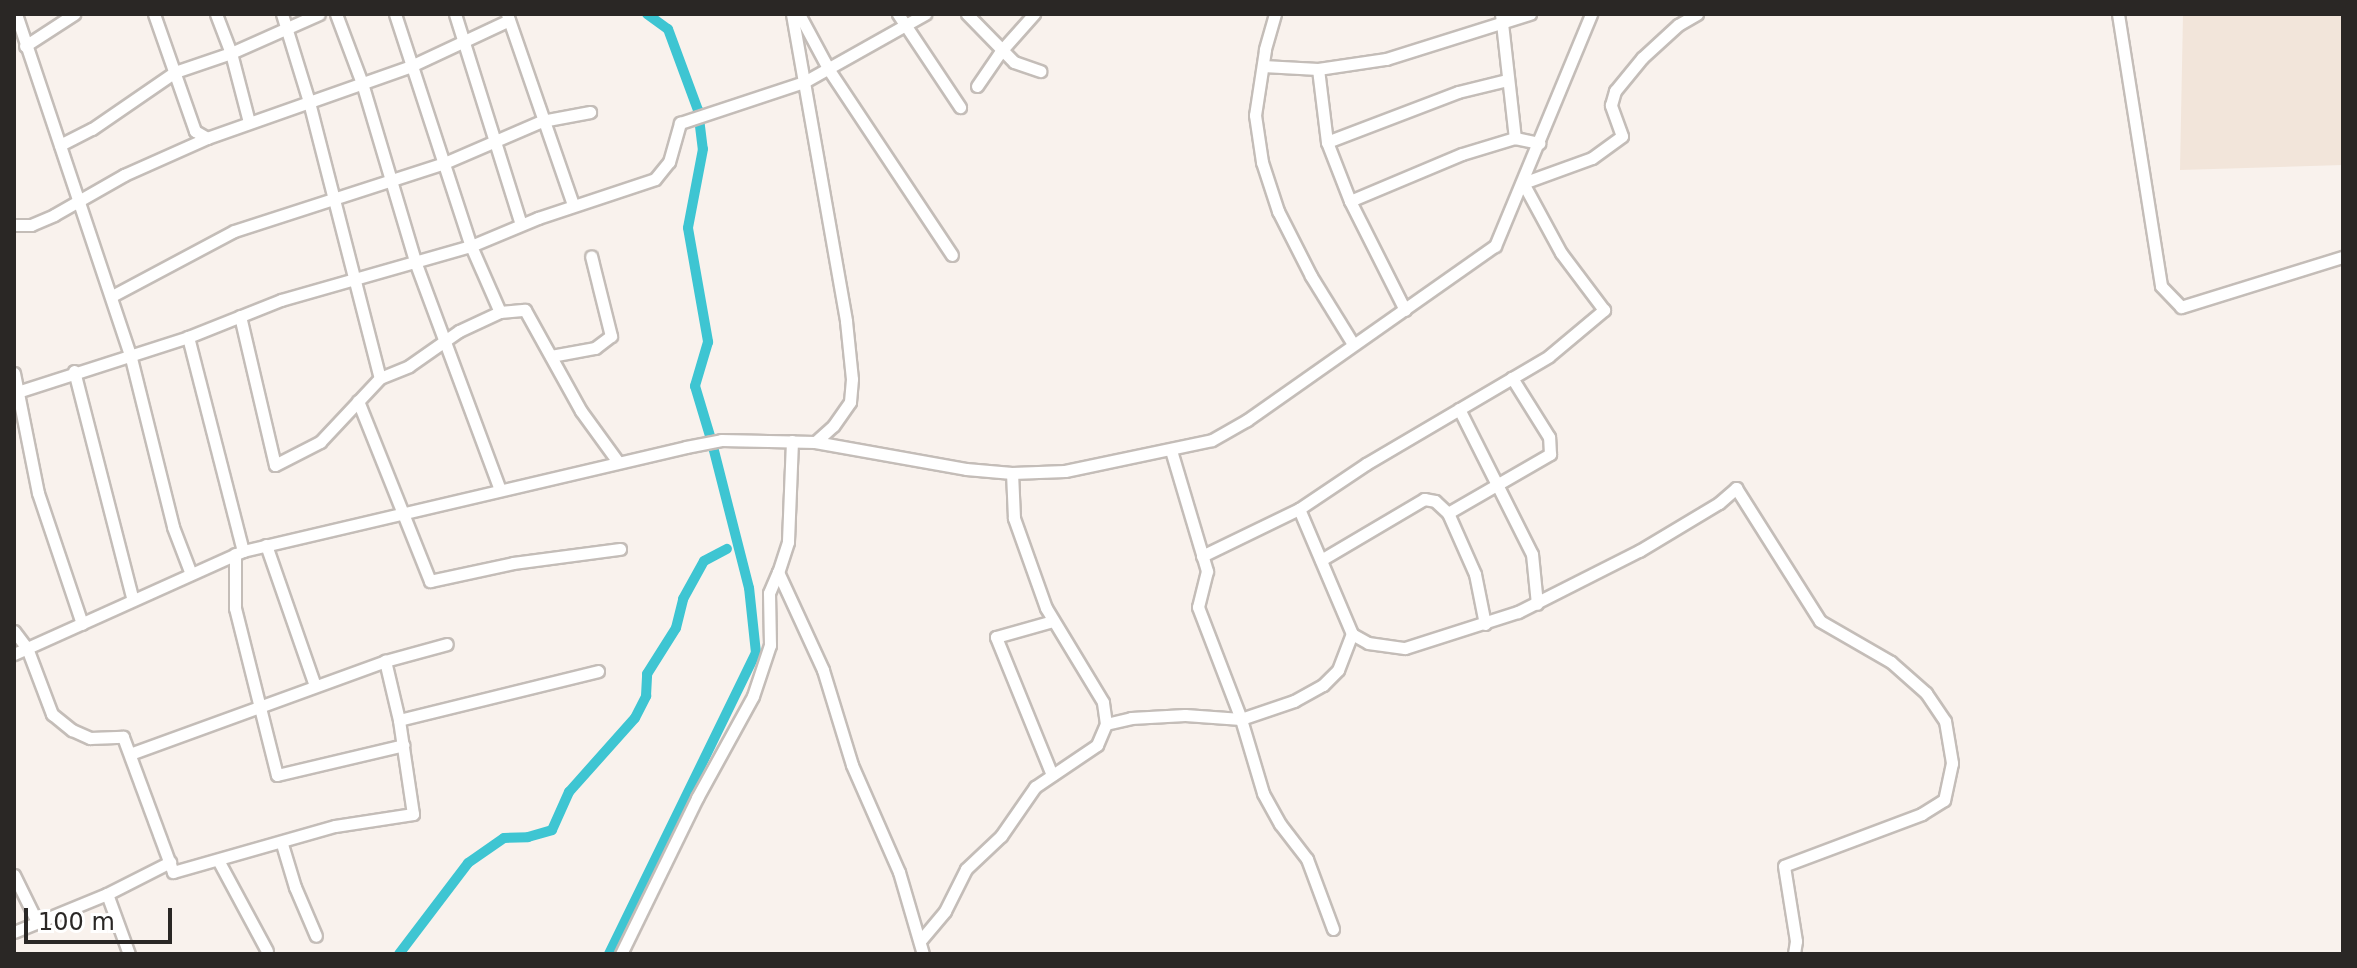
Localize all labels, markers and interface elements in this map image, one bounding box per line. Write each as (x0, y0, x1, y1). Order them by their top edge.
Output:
scale bar (28, 892, 176, 942)
text: 100 m (38, 908, 115, 936)

